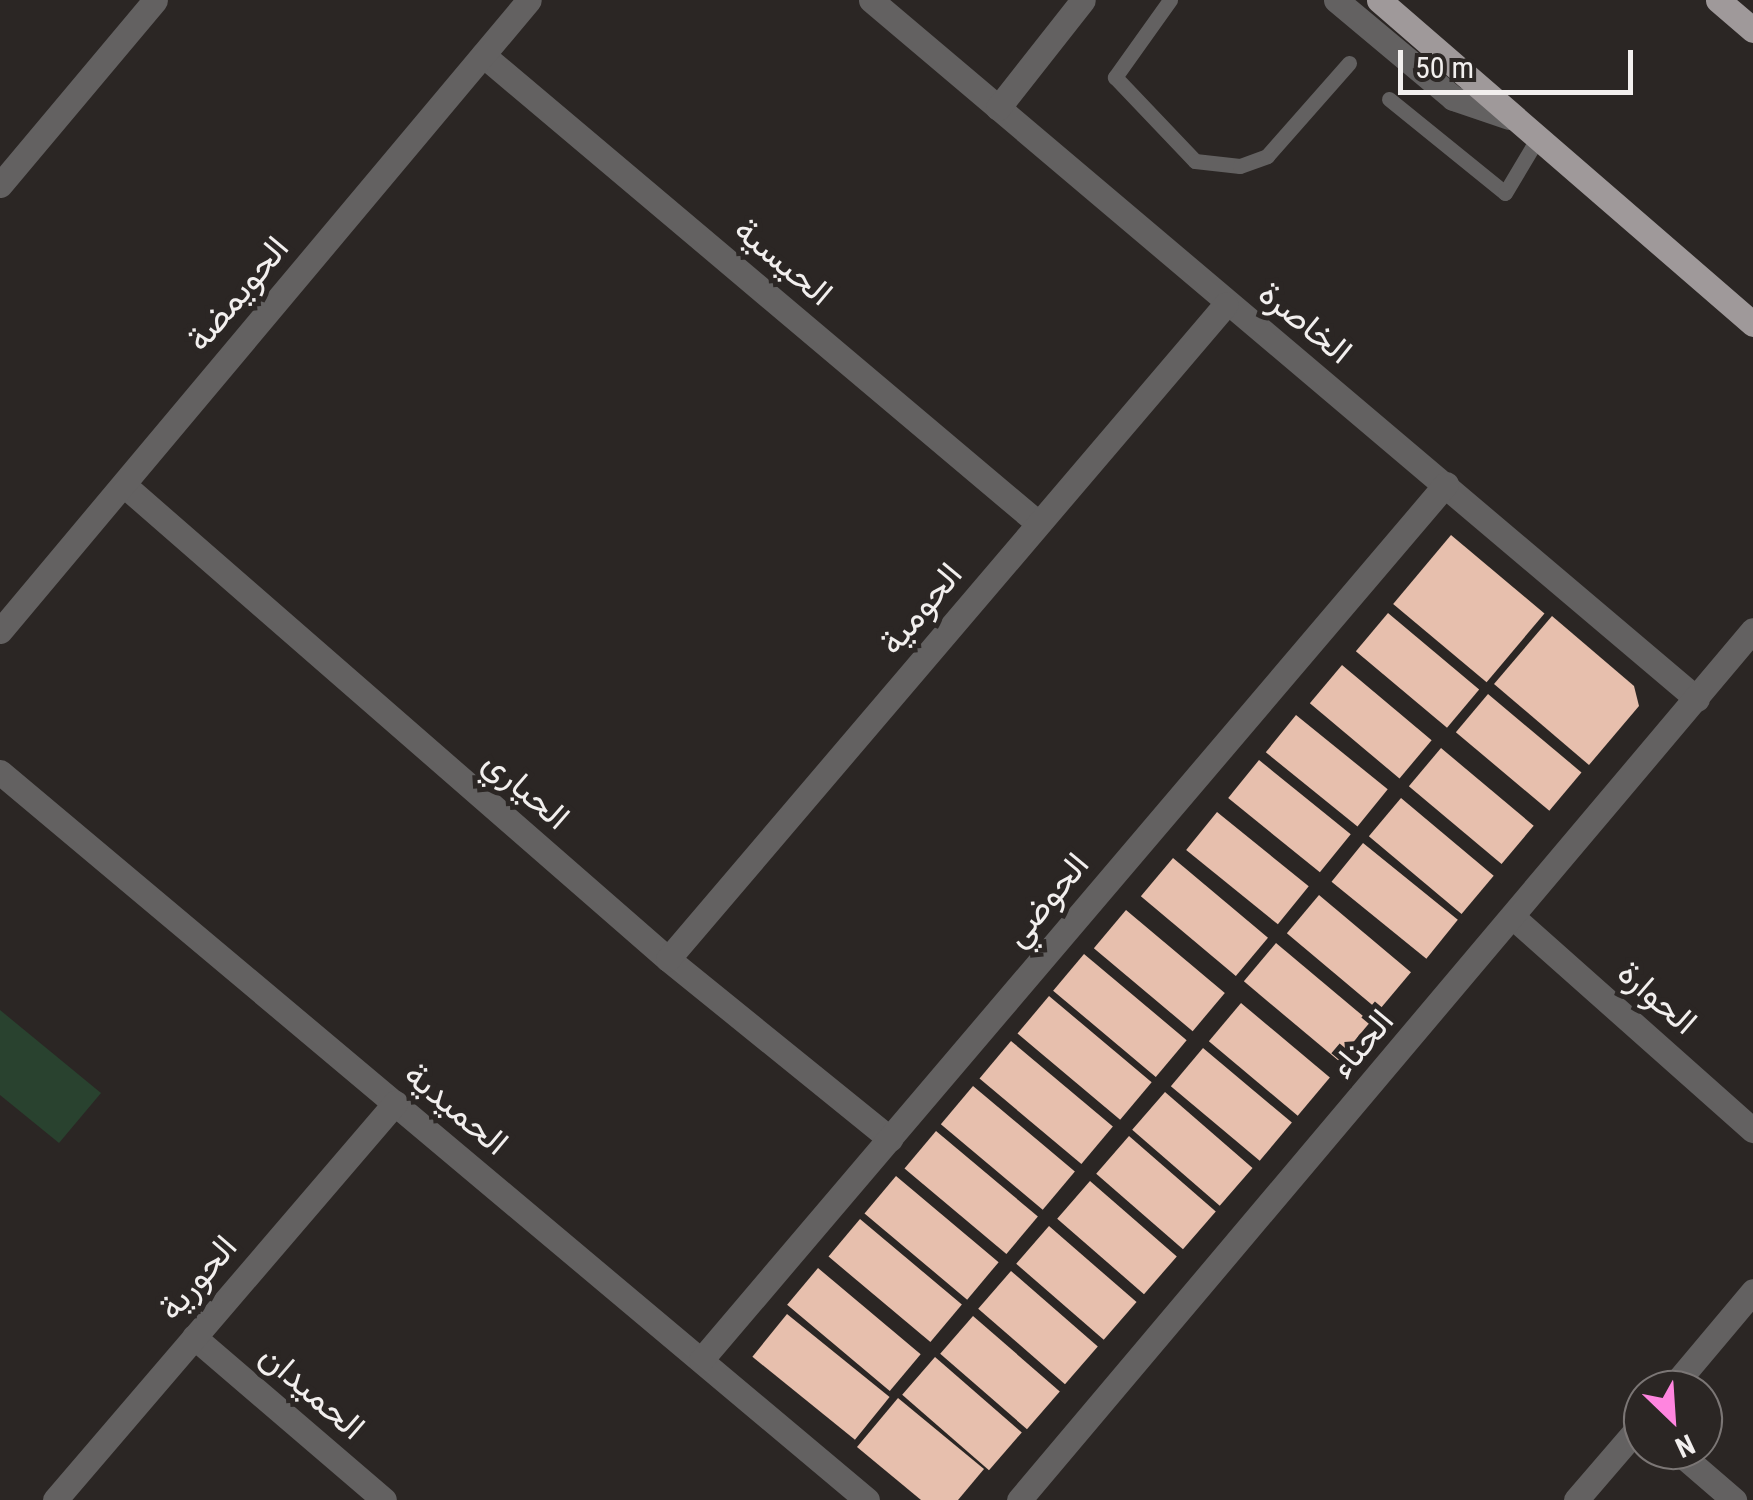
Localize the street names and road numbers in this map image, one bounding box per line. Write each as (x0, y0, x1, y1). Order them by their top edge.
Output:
street label: الحيسية (725, 209, 841, 315)
street label: الحويمضة (178, 228, 298, 360)
street label: الخاصرة (1250, 273, 1360, 373)
street label: الحومية (870, 554, 972, 664)
street label: الحياري (474, 741, 578, 839)
street label: الحوضي (996, 845, 1098, 955)
street label: الحوارة (1609, 952, 1705, 1044)
street label: الحناء (1321, 1001, 1403, 1087)
street label: الحميدية (396, 1054, 516, 1164)
street label: الحورية (150, 1227, 246, 1329)
street label: الحميدان (251, 1335, 373, 1449)

